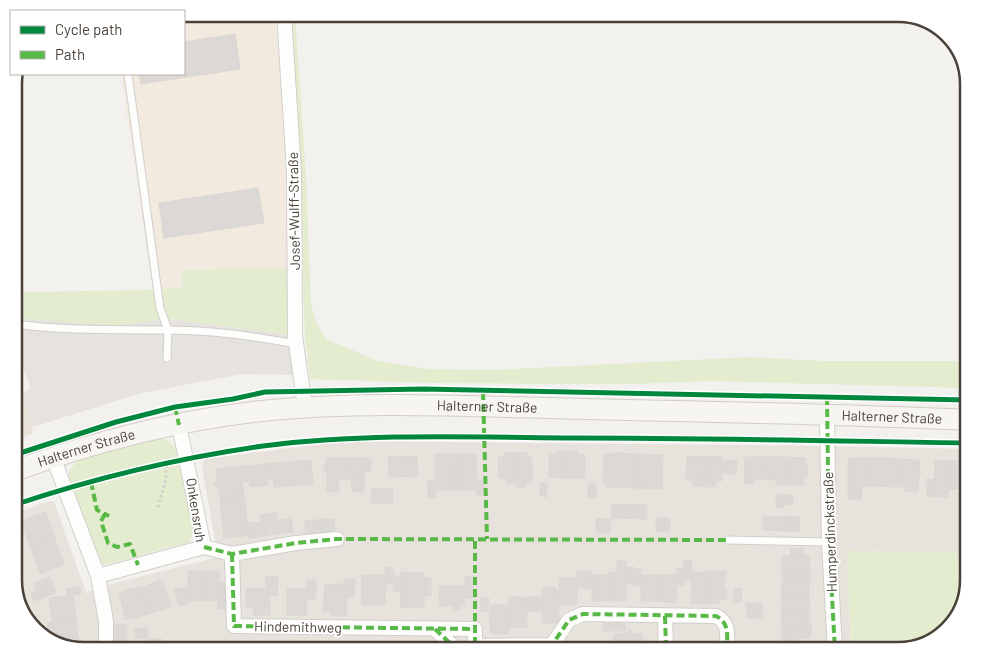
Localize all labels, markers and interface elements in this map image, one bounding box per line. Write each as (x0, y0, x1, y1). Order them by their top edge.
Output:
legend (10, 10, 185, 75)
text: Cycle path (55, 20, 122, 38)
text: Path (55, 45, 85, 63)
street label: Josef-Wulff-Straße (284, 152, 303, 270)
street label: Halterner Straße (437, 396, 538, 416)
street label: Halterner Straße (841, 406, 943, 427)
street label: Halterner Straße (35, 425, 137, 470)
street label: Humperdinckstraße (819, 471, 840, 593)
street label: Onkensruh (183, 477, 210, 543)
street label: Hindemithweg (254, 617, 342, 636)

